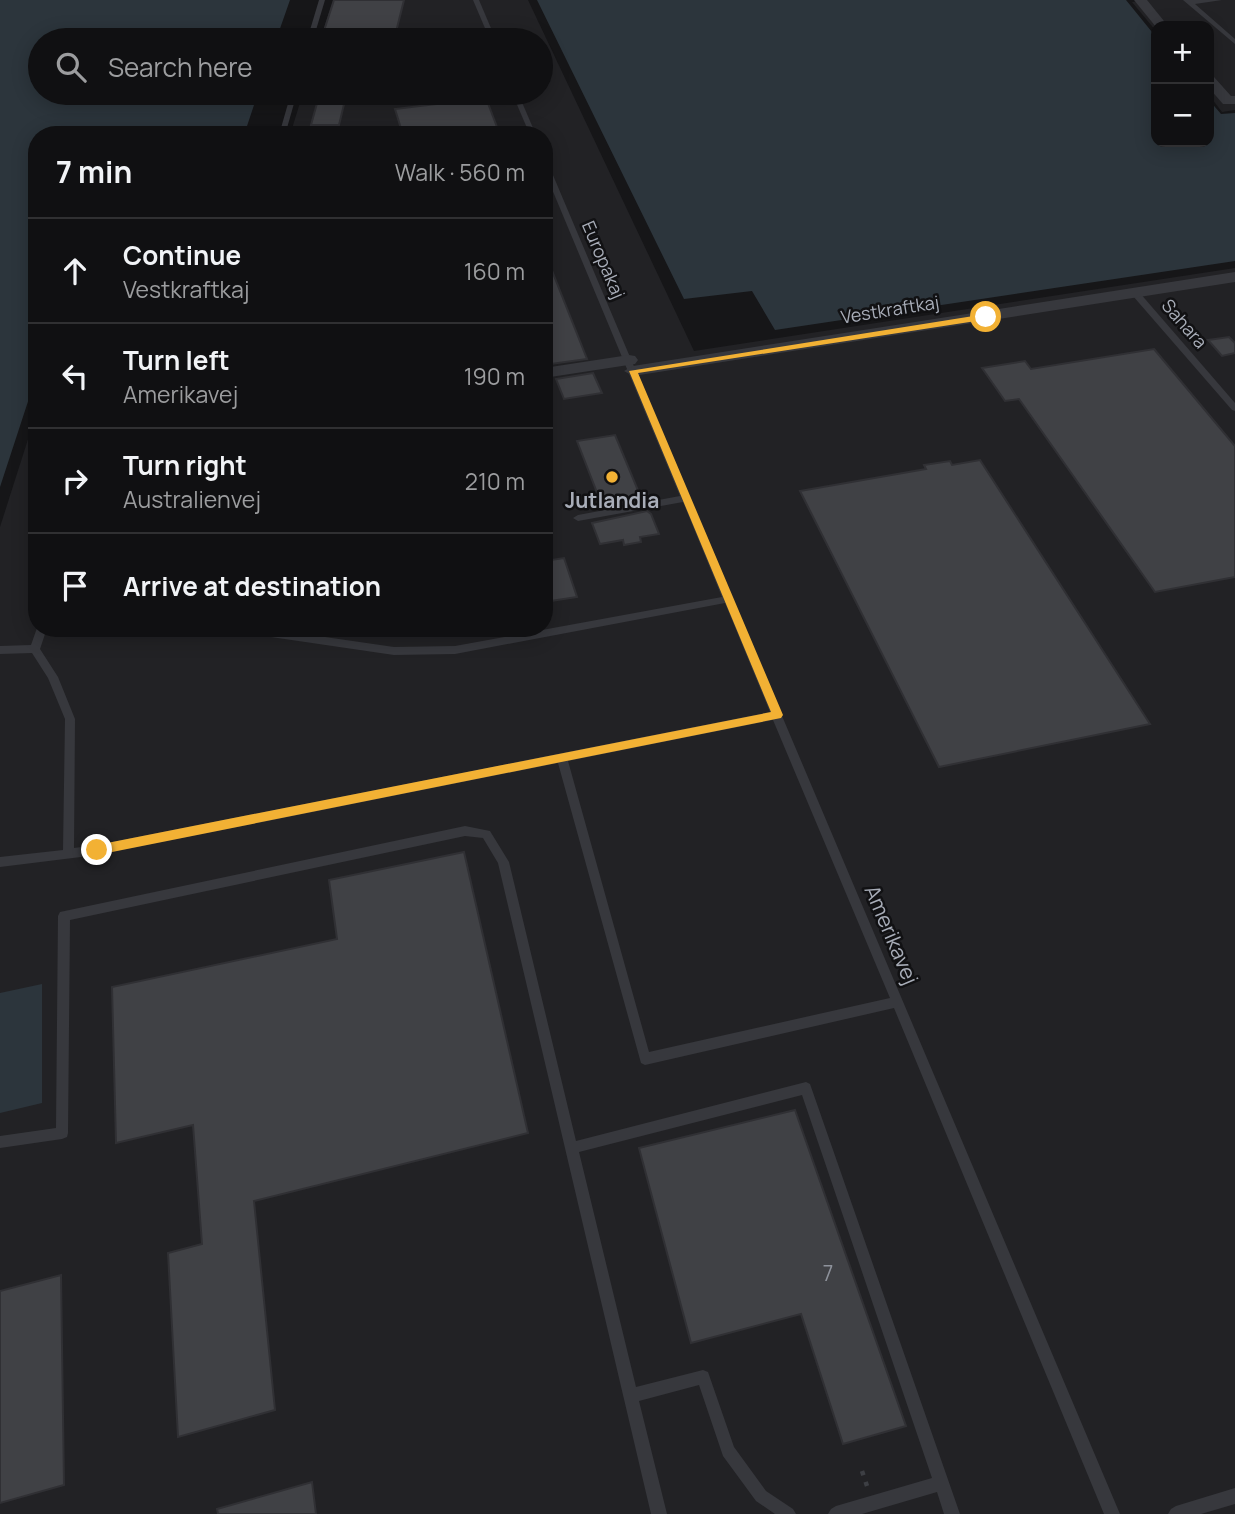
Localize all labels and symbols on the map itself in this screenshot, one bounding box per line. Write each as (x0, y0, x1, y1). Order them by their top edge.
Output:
street label: Europakaj (577, 217, 631, 302)
street label: Vestkraftkaj (839, 289, 941, 329)
street label: Sahara (1157, 294, 1213, 353)
route start (970, 301, 1001, 332)
marker: Jutlandia (604, 469, 620, 485)
place label: Jutlandia (565, 486, 659, 514)
route end (81, 834, 112, 865)
street label: Amerikavej (858, 881, 925, 989)
house number: 7 (823, 1259, 833, 1287)

